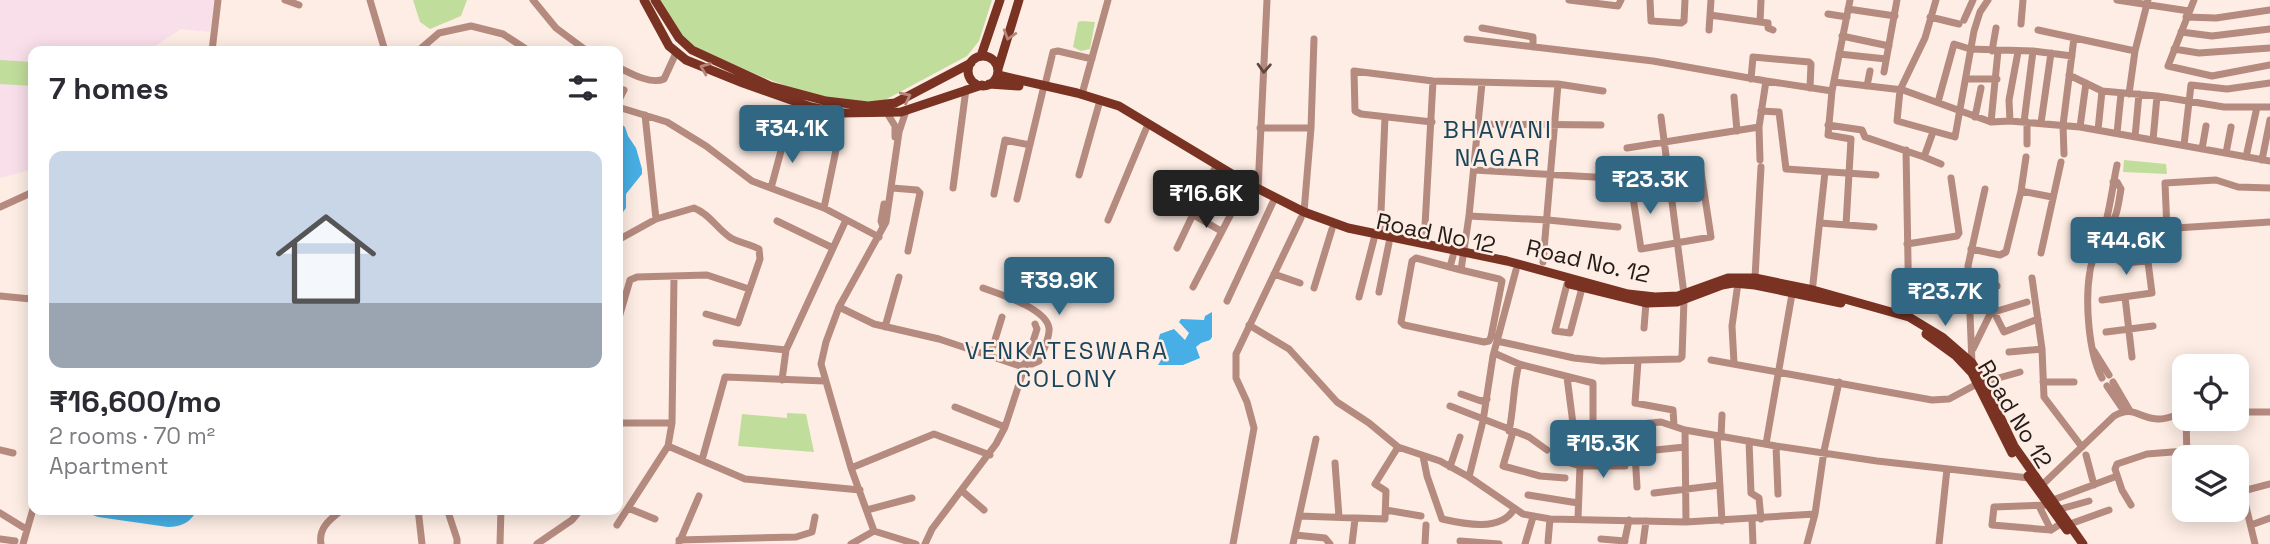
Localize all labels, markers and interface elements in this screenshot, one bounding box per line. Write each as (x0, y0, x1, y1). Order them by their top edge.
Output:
one-way arrow (1002, 28, 1017, 40)
one-way arrow (700, 62, 712, 76)
one-way arrow (1257, 63, 1272, 74)
text: 7 homes (49, 69, 169, 108)
icon: filters (564, 69, 602, 107)
one-way arrow (899, 92, 911, 106)
pin: ₹34.1K (735, 106, 849, 165)
text: ₹34.1K (755, 113, 829, 143)
district label: BHAVANI NAGAR (1443, 114, 1553, 173)
pin: ₹23.3K (1593, 156, 1707, 216)
text: ₹23.3K (1611, 164, 1689, 194)
pin: ₹16.6K (1149, 170, 1263, 230)
text: ₹16.6K (1169, 178, 1243, 208)
icon: home (263, 196, 389, 322)
street label: Road No 12 (1374, 206, 1498, 260)
pin: ₹44.6K (2069, 218, 2183, 277)
text: ₹44.6K (2087, 225, 2165, 255)
street label: Road No. 12 (1523, 232, 1653, 290)
pin: ₹39.9K (1002, 258, 1116, 317)
text: ₹39.9K (1020, 265, 1098, 295)
pin: ₹23.7K (1888, 268, 2002, 328)
text: ₹23.7K (1907, 276, 1983, 306)
district label: VENKATESWARA COLONY (965, 335, 1169, 394)
street label: Road No 12 (1971, 354, 2059, 474)
map controls (2172, 354, 2249, 522)
button: locate (2172, 354, 2249, 431)
text: ₹16,600/mo (49, 382, 221, 421)
pin: ₹15.3K (1546, 420, 1660, 480)
text: 2 rooms · 70 m² (49, 421, 215, 451)
text: ₹15.3K (1566, 428, 1640, 458)
button: layers (2172, 445, 2249, 522)
text: Apartment (49, 451, 169, 481)

